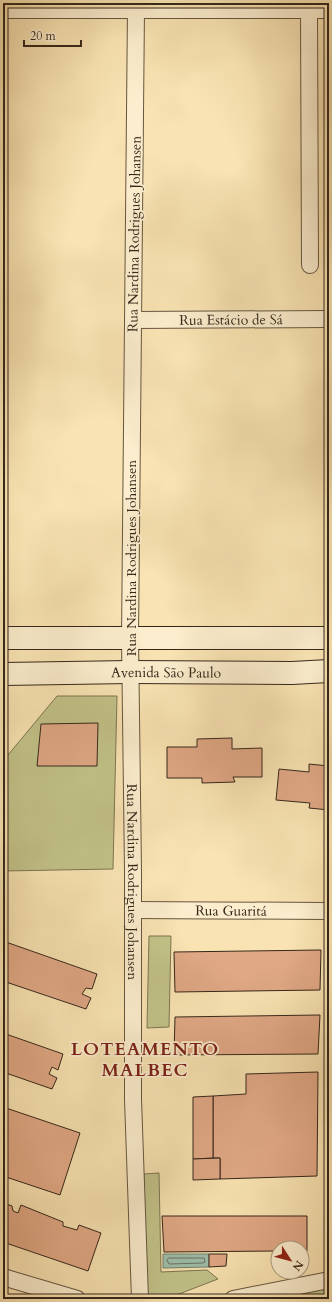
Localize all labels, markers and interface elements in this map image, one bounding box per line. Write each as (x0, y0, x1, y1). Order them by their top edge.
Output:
scale bar (24, 22, 81, 48)
text: 20 m (30, 28, 57, 44)
street label: Rua Nardina Rodrigues Johansen (123, 136, 146, 332)
street label: Rua Estácio de Sá (179, 310, 283, 330)
street label: Rua Nardina Rodrigues Johansen (122, 460, 141, 656)
street label: Avenida São Paulo (111, 663, 222, 683)
street label: Rua Nardina Rodrigues Johansen (122, 783, 142, 980)
street label: Rua Guaritá (195, 901, 267, 921)
district label: LOTEAMENTO MALBEC (71, 1037, 219, 1083)
north arrow (270, 1240, 310, 1280)
text: N (289, 1257, 307, 1274)

